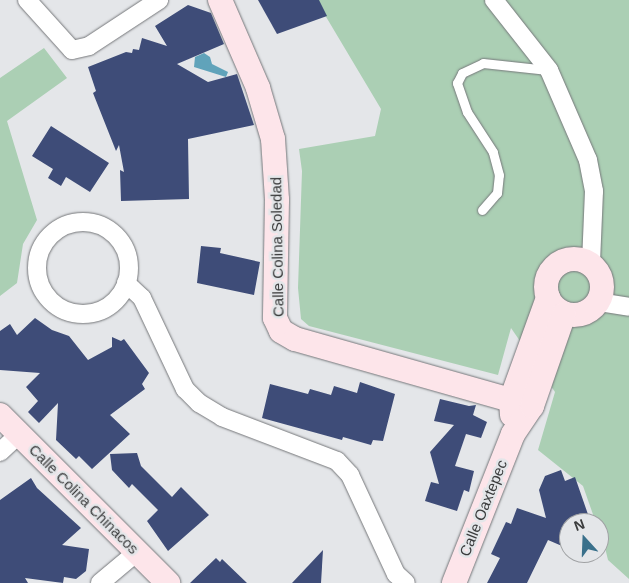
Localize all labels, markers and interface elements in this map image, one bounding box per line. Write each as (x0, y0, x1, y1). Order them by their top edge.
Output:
street label: Calle Colina Soledad (267, 177, 287, 317)
street label: Calle Colina Chinacos (25, 440, 143, 558)
street label: Calle Oaxtepec (455, 457, 511, 559)
north arrow (559, 513, 609, 563)
text: N (572, 516, 587, 534)

